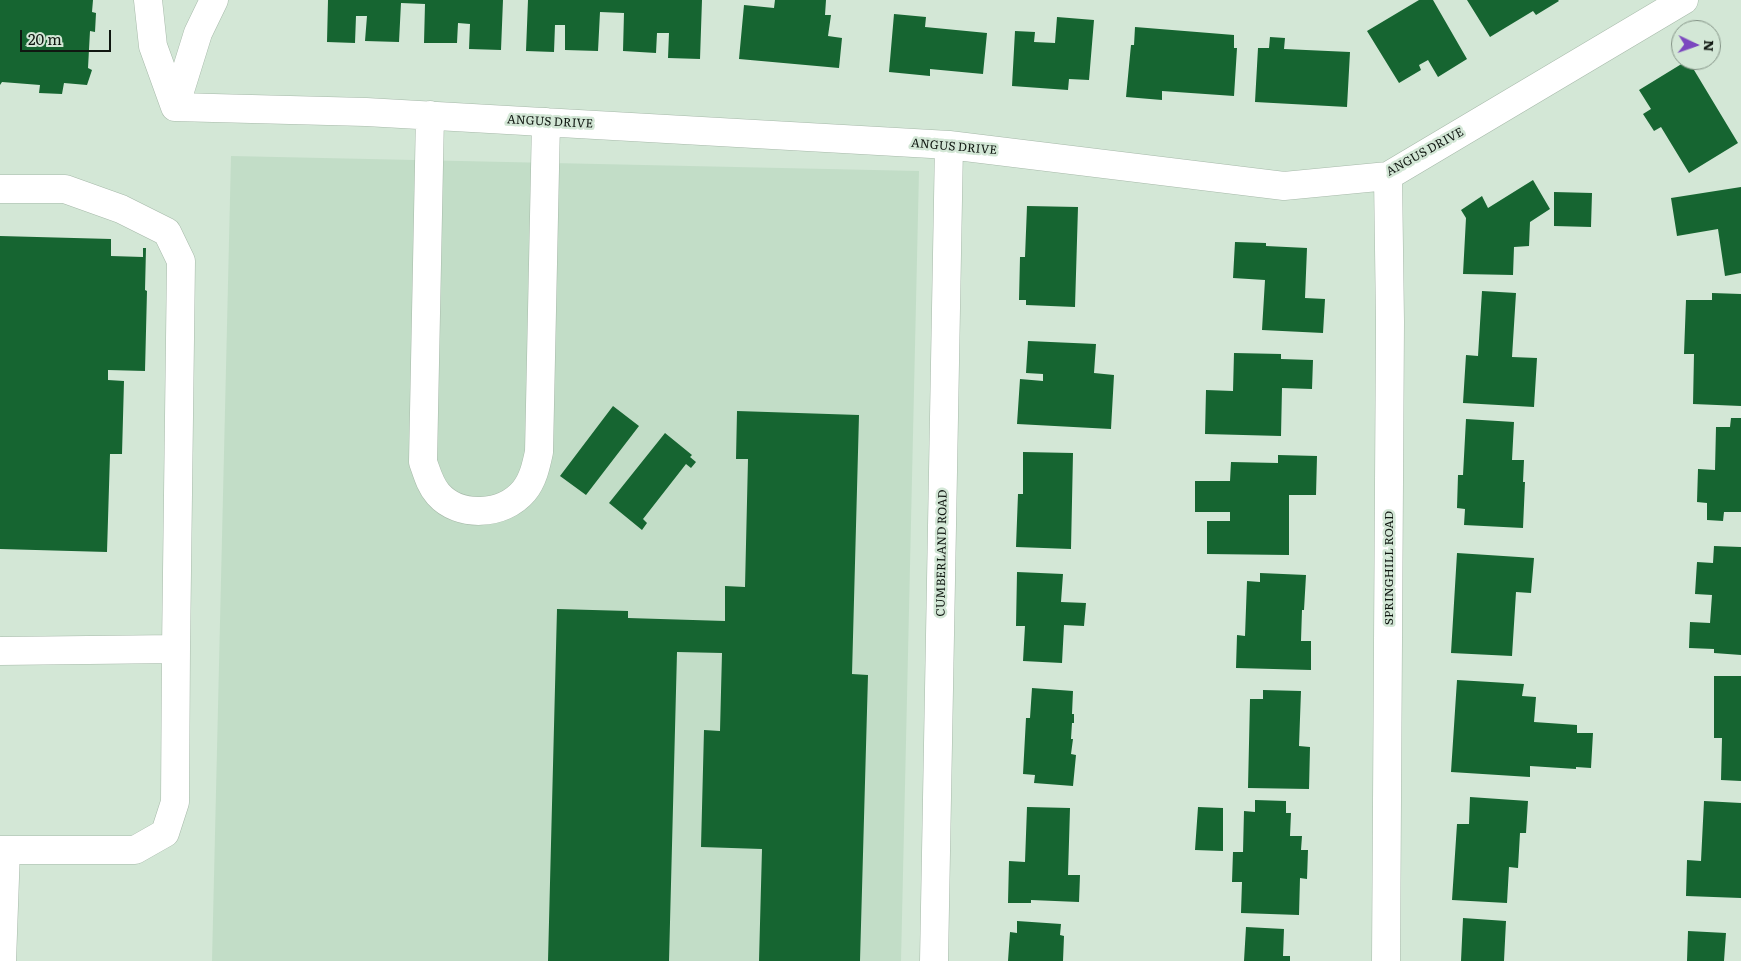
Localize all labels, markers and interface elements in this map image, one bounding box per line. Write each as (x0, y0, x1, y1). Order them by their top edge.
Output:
scale bar (22, 20, 114, 52)
north arrow (1671, 20, 1721, 70)
text: 20 m (28, 27, 62, 50)
text: N (1700, 39, 1720, 52)
street label: ANGUS DRIVE (507, 113, 593, 131)
street label: ANGUS DRIVE (1384, 125, 1466, 179)
street label: ANGUS DRIVE (910, 136, 998, 158)
street label: CUMBERLAND ROAD (934, 489, 950, 617)
street label: SPRINGHILL ROAD (1382, 511, 1396, 625)

